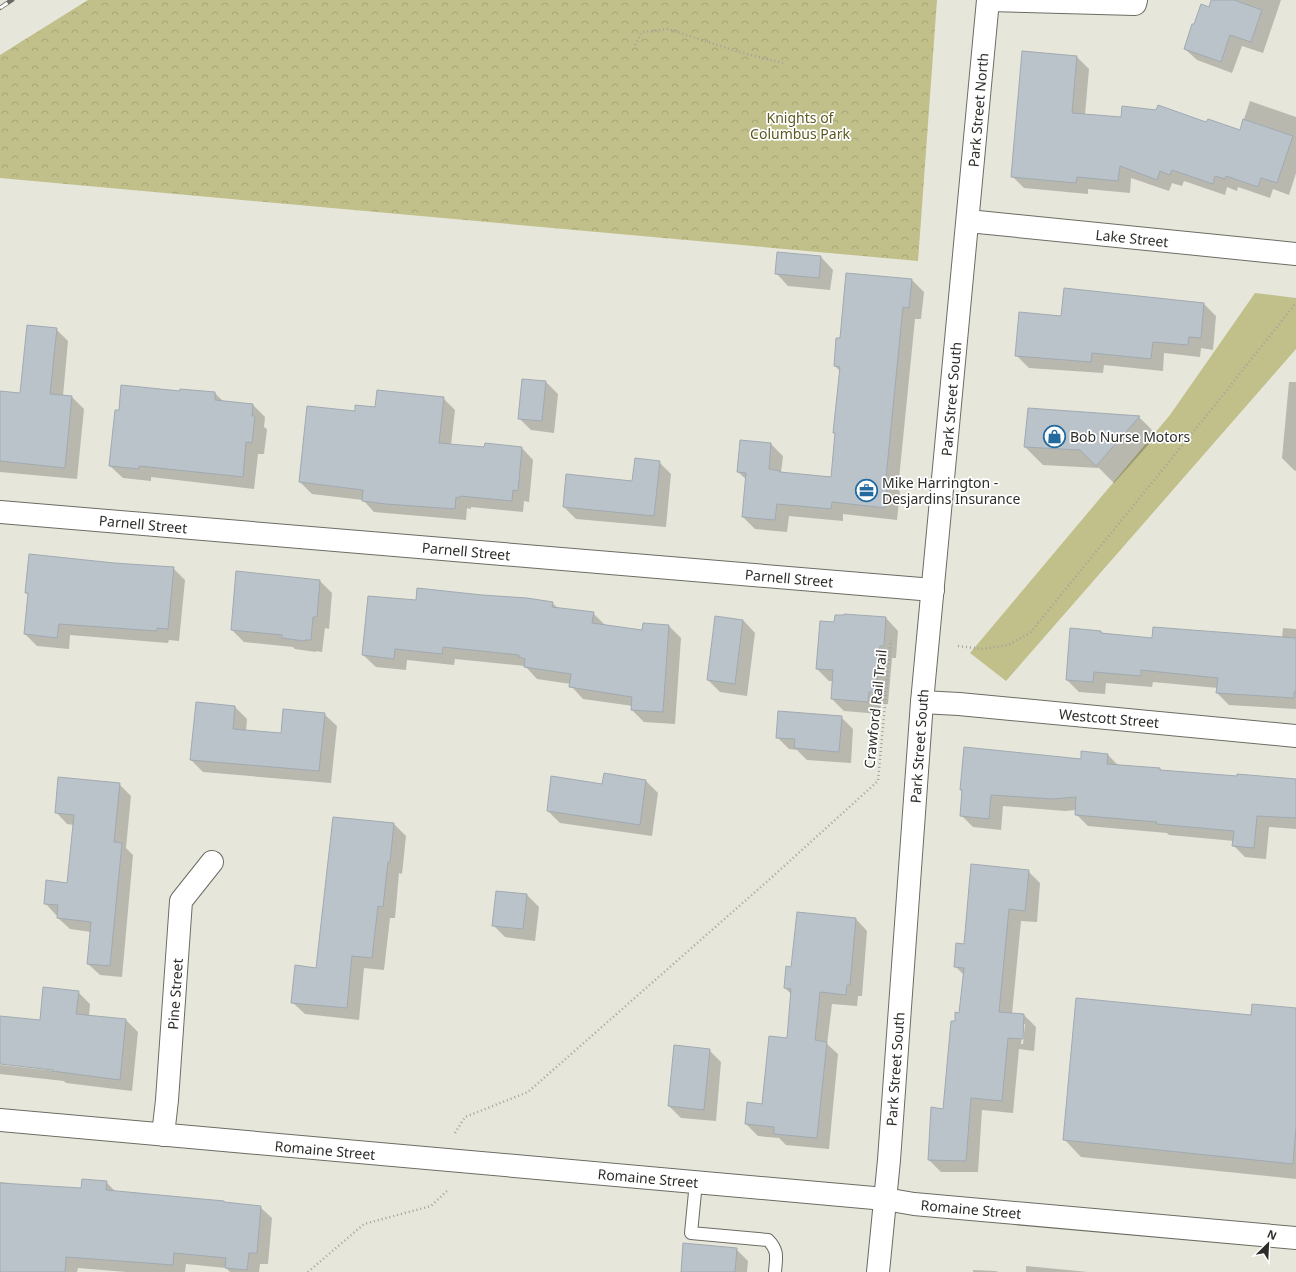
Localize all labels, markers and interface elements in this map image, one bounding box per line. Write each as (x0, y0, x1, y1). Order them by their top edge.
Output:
street label: Park Street North (964, 52, 992, 168)
park label: Knights of Columbus Park (750, 108, 850, 143)
street label: Lake Street (1095, 225, 1169, 251)
street label: Park Street South (937, 341, 965, 457)
shop icon: Bob Nurse Motors (1041, 423, 1067, 449)
place label: Bob Nurse Motors (1070, 427, 1191, 446)
place label: Mike Harrington - Desjardins Insurance (882, 473, 1020, 508)
office icon: Mike Harrington - Desjardins Insurance (854, 477, 880, 503)
street label: Parnell Street (98, 511, 188, 537)
street label: Parnell Street (421, 538, 511, 564)
street label: Parnell Street (744, 565, 834, 591)
street label: Crawford Rail Trail (859, 649, 891, 769)
street label: Park Street South (906, 688, 932, 804)
street label: Westcott Street (1058, 704, 1160, 732)
street label: Pine Street (163, 958, 187, 1030)
street label: Park Street South (882, 1011, 908, 1127)
street label: Romaine Street (274, 1136, 376, 1164)
street label: Romaine Street (597, 1164, 699, 1192)
street label: Romaine Street (920, 1195, 1022, 1223)
north arrow (1248, 1224, 1288, 1264)
text: N (1265, 1226, 1279, 1243)

